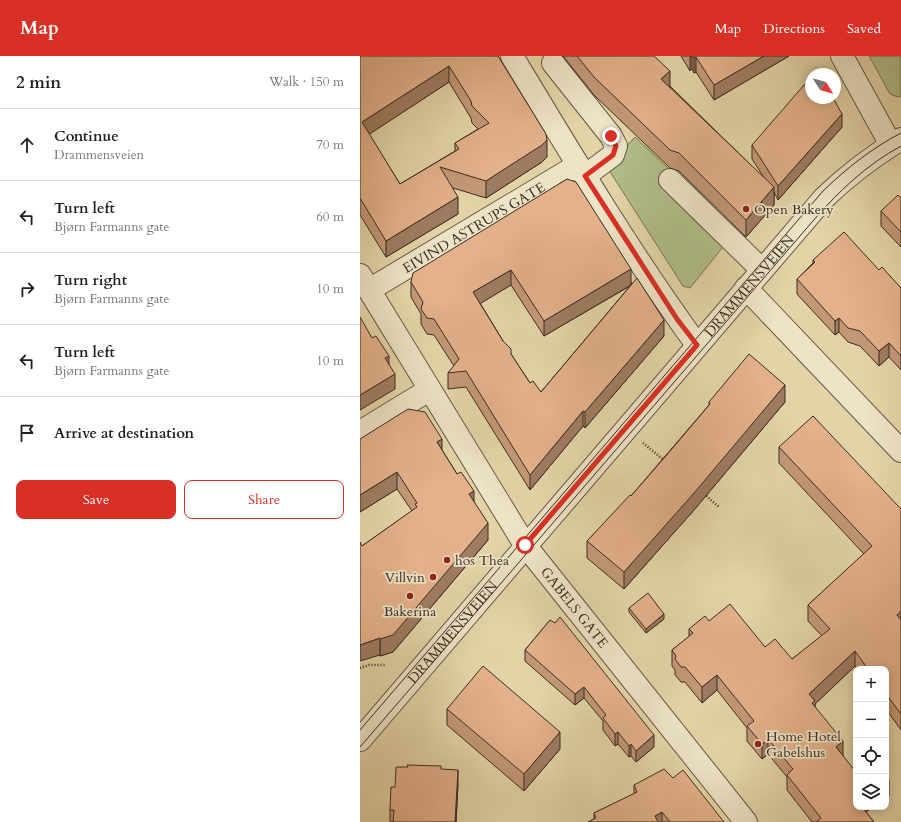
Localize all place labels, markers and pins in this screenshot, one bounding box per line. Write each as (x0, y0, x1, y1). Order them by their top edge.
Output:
place label: Open Bakery (754, 200, 834, 219)
marker: Open Bakery (741, 204, 751, 214)
place label: hos Thea (455, 551, 509, 570)
marker: hos Thea (442, 555, 452, 565)
place label: Villvin (385, 568, 425, 587)
marker: Villvin (428, 572, 438, 582)
marker: Bakerina (405, 591, 415, 601)
place label: Bakerina (384, 602, 436, 621)
place label: Home Hotel Gabelshus (766, 727, 841, 762)
marker: Home Hotel Gabelshus (753, 739, 763, 749)

